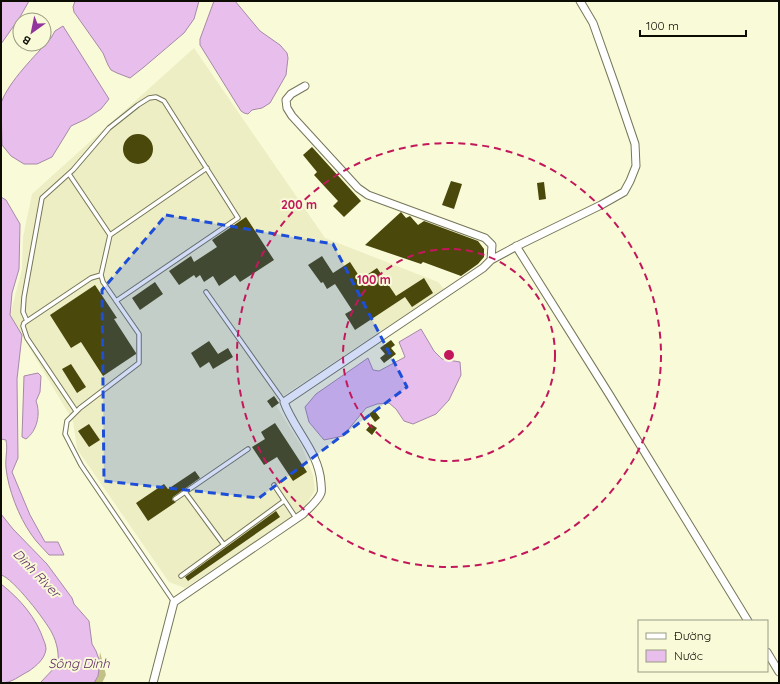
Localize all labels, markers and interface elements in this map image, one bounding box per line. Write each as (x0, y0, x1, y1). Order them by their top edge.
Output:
north arrow (12, 12, 52, 52)
scale bar (640, 12, 746, 38)
text: 100 m (646, 18, 679, 33)
text: B (20, 33, 33, 48)
text: 200 m (281, 197, 317, 212)
text: 100 m (357, 272, 391, 287)
centre of rings (442, 348, 456, 362)
water label: Dinh River (10, 545, 65, 602)
legend (638, 620, 768, 672)
text: Đường (674, 628, 711, 643)
text: Nước (674, 648, 703, 663)
water label: Sông Dinh (48, 655, 110, 671)

